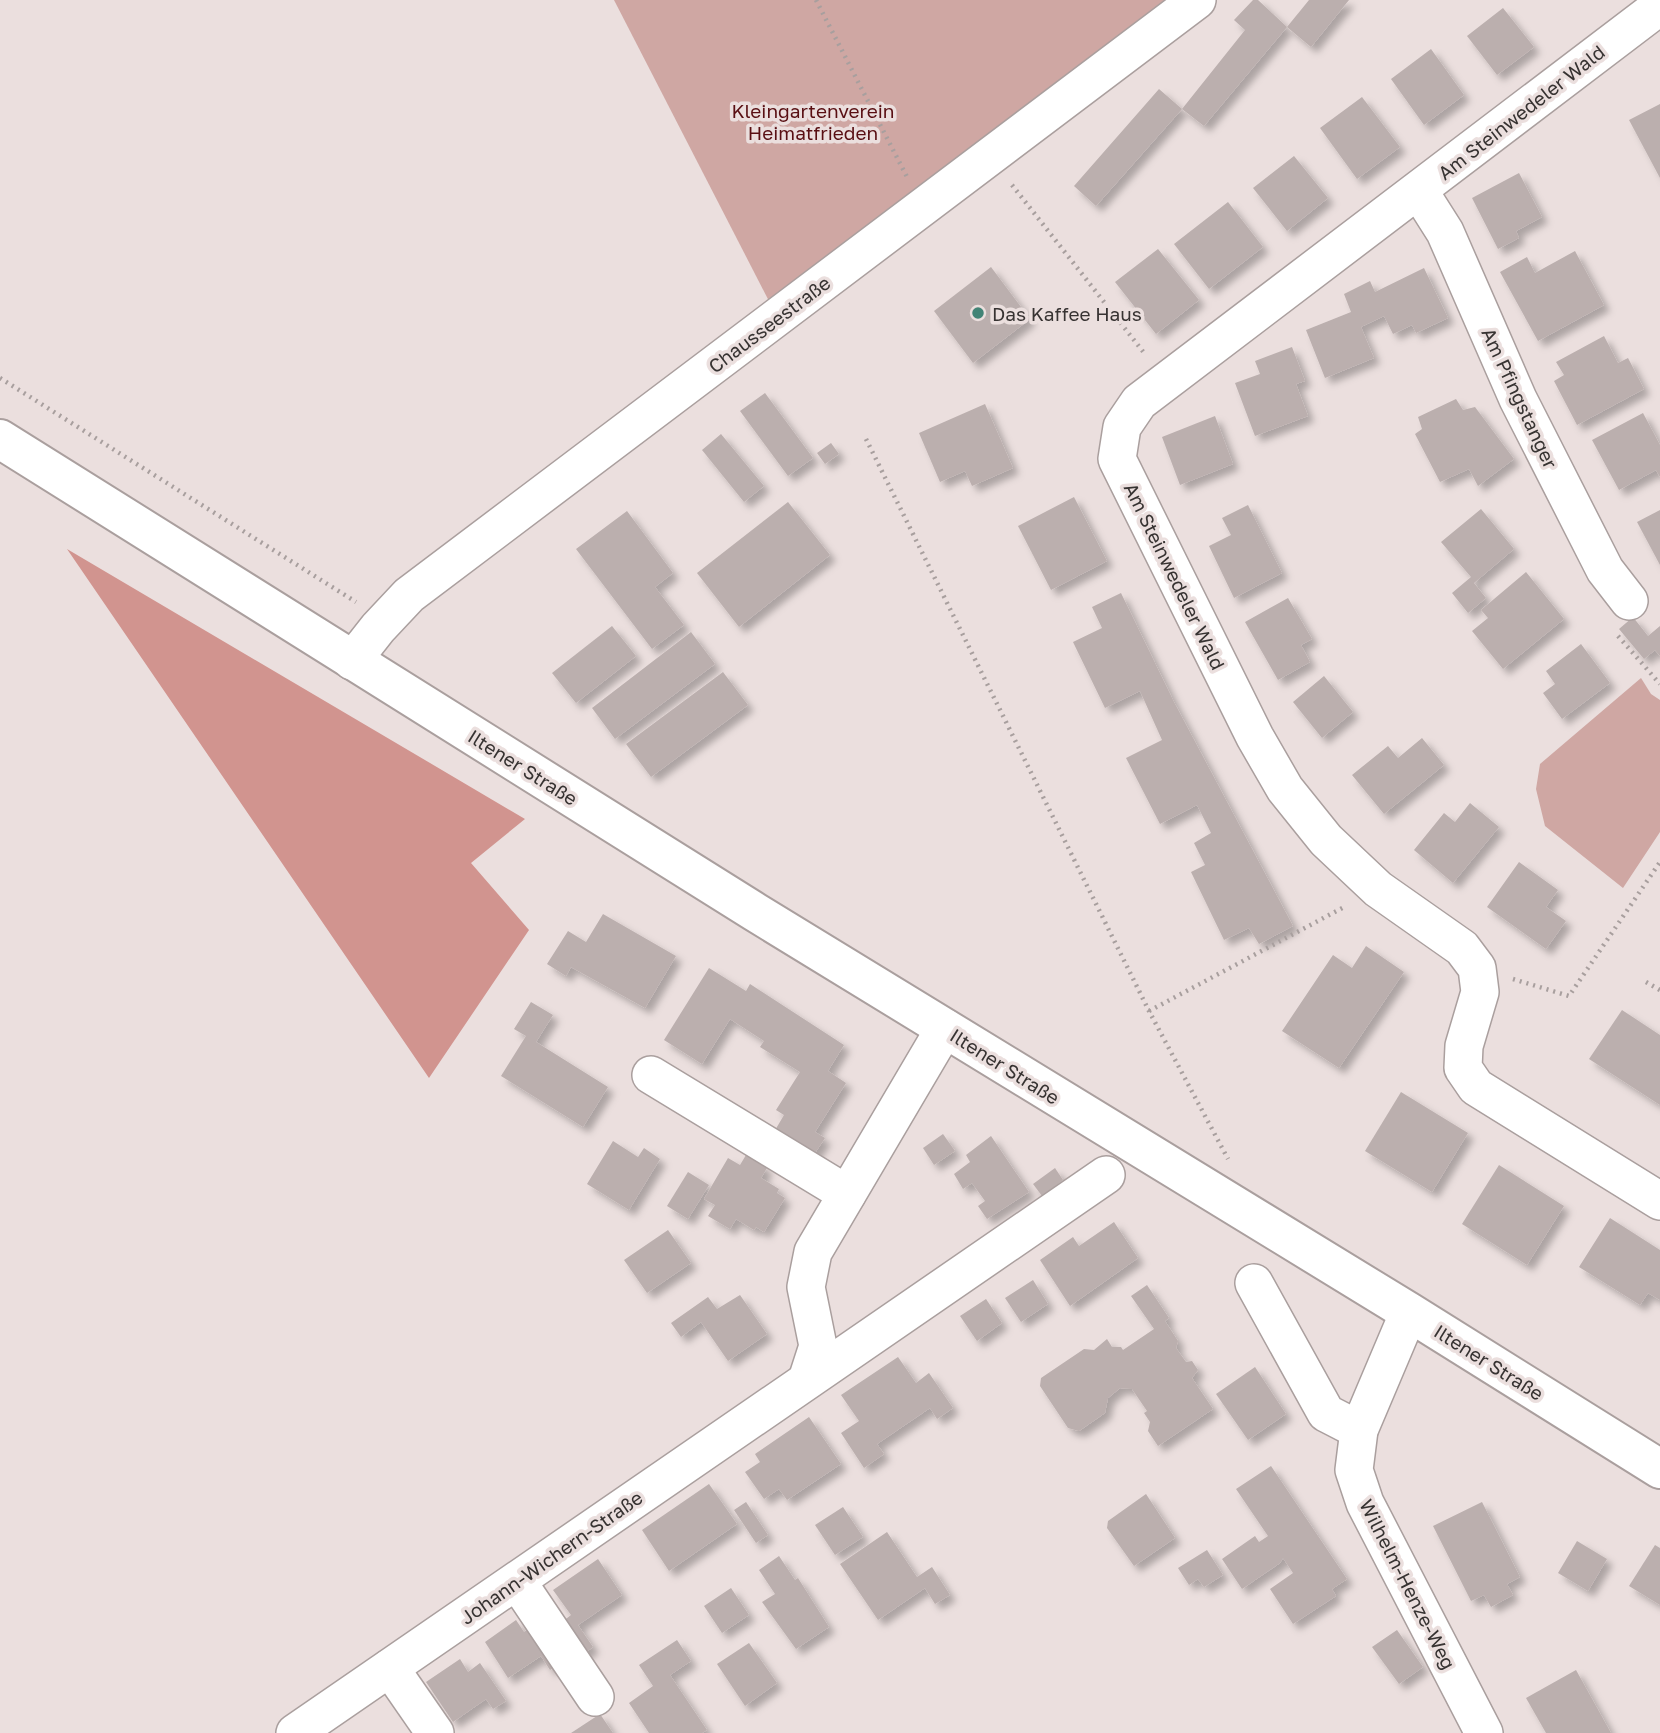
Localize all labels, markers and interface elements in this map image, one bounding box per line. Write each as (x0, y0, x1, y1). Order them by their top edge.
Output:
street label: Am Steinwedeler Wald (1433, 40, 1609, 184)
park label: Kleingartenverein Heimatfrieden (731, 99, 895, 144)
street label: Chausseestraße (704, 271, 834, 377)
place label: Das Kaffee Haus (992, 302, 1142, 325)
marker: Das Kaffee Haus (970, 305, 986, 321)
street label: Am Pfingstanger (1477, 324, 1563, 473)
street label: Am Steinwedeler Wald (1120, 479, 1230, 673)
street label: Iltener Straße (464, 724, 582, 810)
street label: Iltener Straße (946, 1023, 1064, 1109)
street label: Iltener Straße (1430, 1319, 1548, 1405)
street label: Johann-Wichern-Straße (456, 1485, 646, 1629)
street label: Wilhelm-Henze-Weg (1355, 1495, 1461, 1673)

